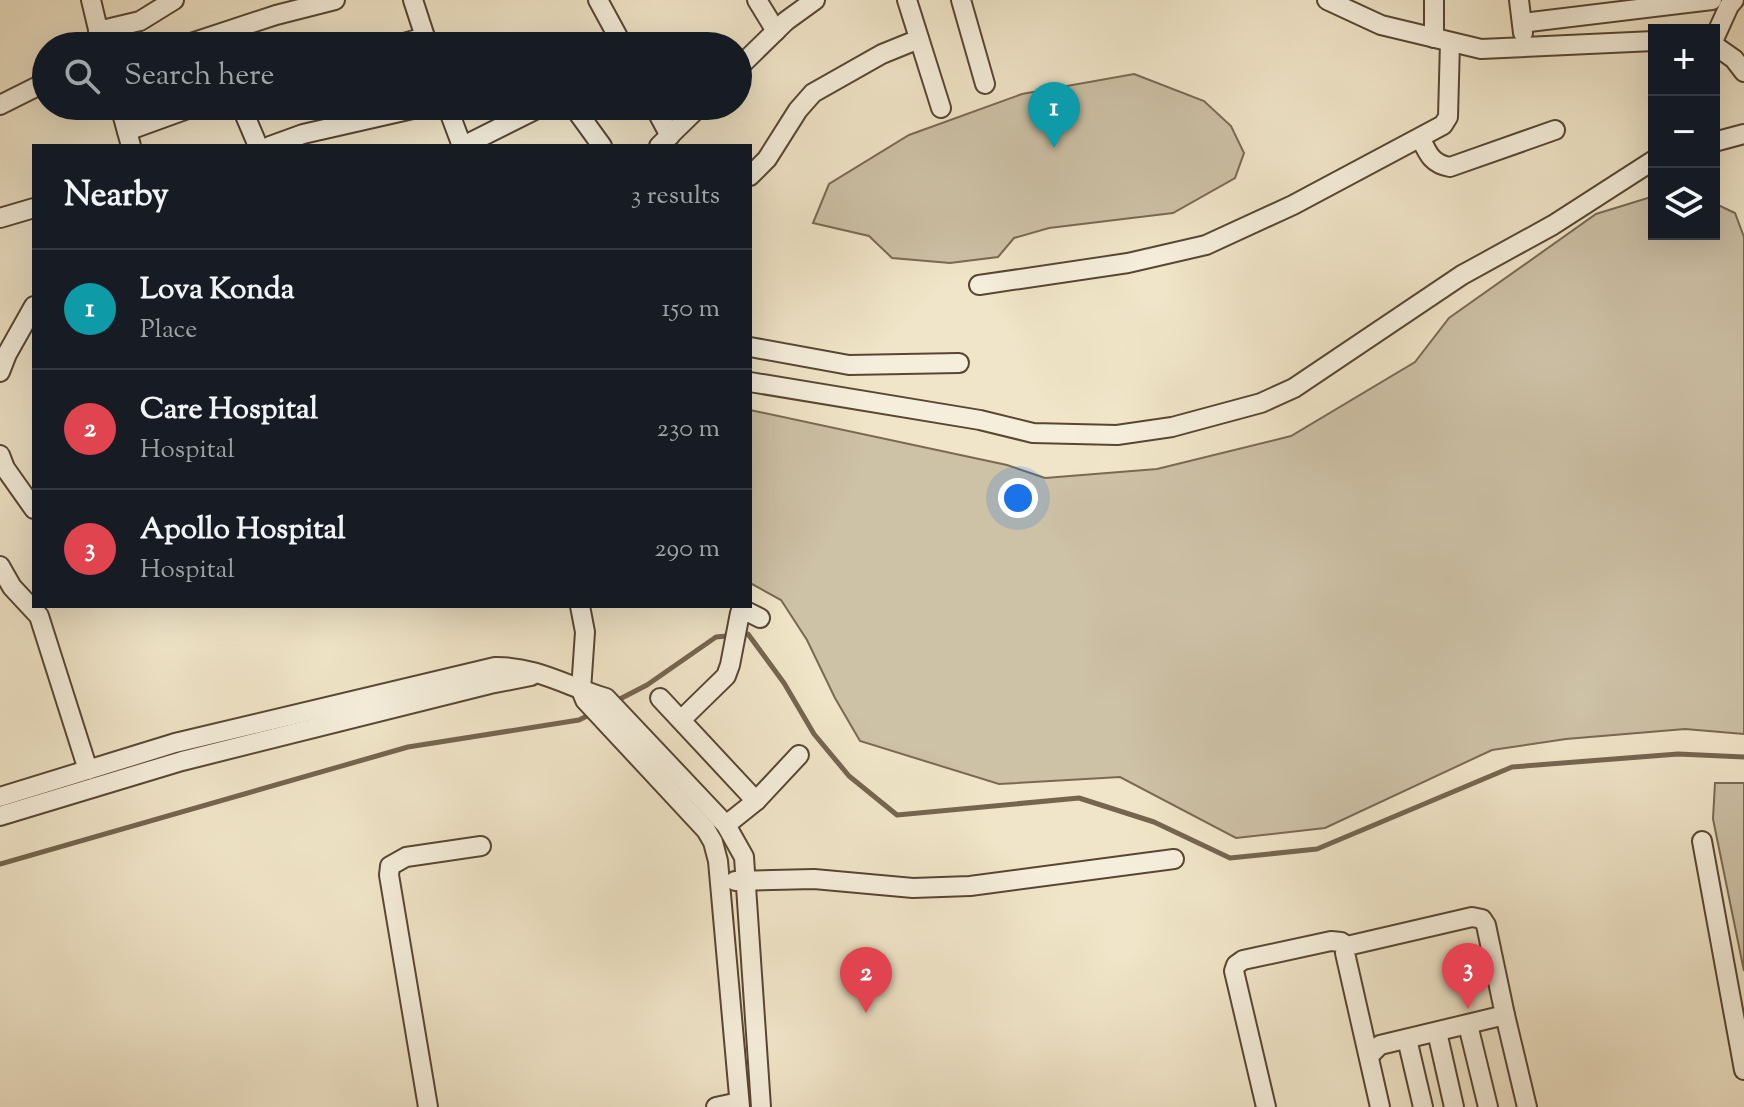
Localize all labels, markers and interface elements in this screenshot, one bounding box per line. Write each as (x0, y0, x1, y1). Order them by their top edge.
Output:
map controls (1648, 24, 1720, 240)
button: + (1648, 24, 1720, 96)
search box (32, 32, 752, 120)
icon: search (60, 54, 104, 98)
text: Search here (124, 55, 274, 98)
pin: 1 (1028, 82, 1080, 148)
button: − (1648, 96, 1720, 168)
button: layers (1648, 168, 1720, 240)
text: Nearby (64, 172, 169, 221)
text: 3 results (631, 178, 720, 215)
text: Lova Konda (140, 269, 295, 312)
text: 1 (86, 291, 94, 328)
text: 150 m (661, 291, 720, 328)
text: Place (140, 312, 197, 349)
text: Care Hospital (140, 389, 318, 432)
text: 2 (84, 411, 96, 448)
text: 230 m (657, 411, 720, 448)
text: Hospital (140, 432, 235, 469)
your location (998, 478, 1038, 518)
text: Apollo Hospital (140, 509, 346, 552)
text: 3 (85, 531, 95, 568)
text: 290 m (654, 531, 720, 568)
text: Hospital (140, 552, 235, 589)
pin: 3 (1442, 943, 1494, 1009)
pin: 2 (840, 947, 892, 1013)

